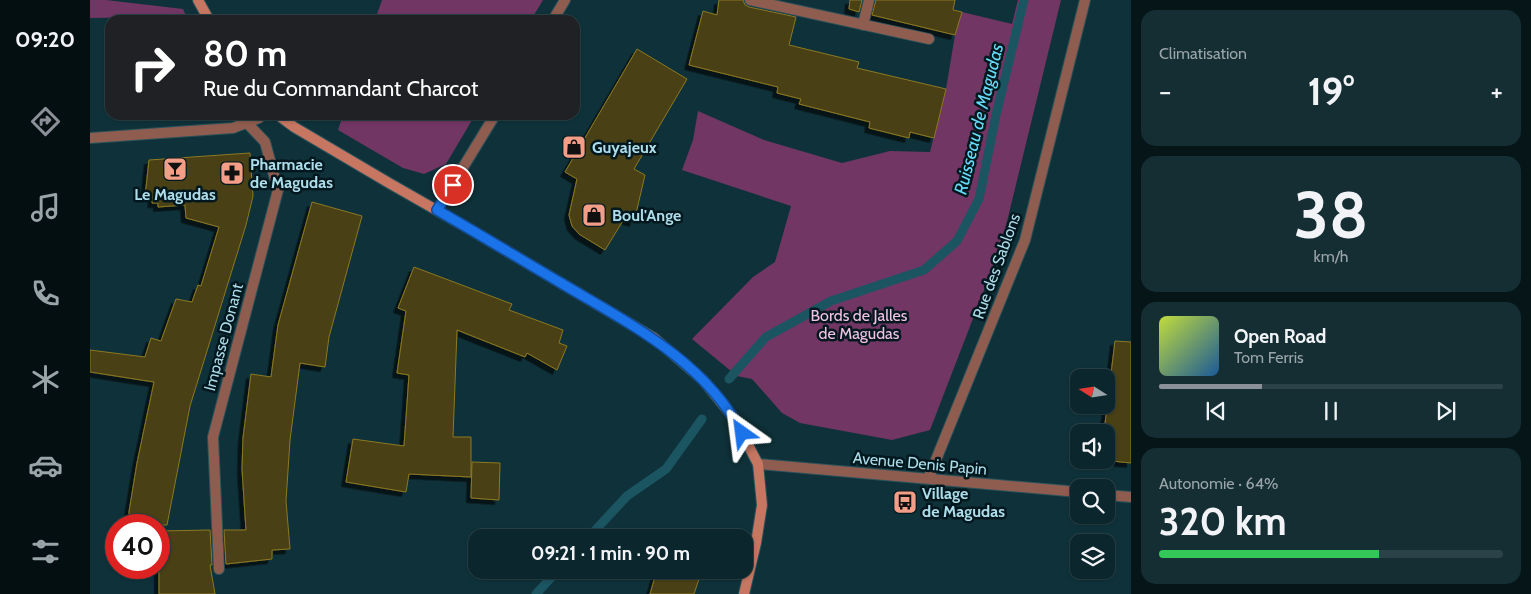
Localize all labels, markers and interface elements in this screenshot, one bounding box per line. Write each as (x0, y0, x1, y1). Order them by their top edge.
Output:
text: 09:20 (15, 26, 75, 53)
text: 80 m (203, 32, 287, 75)
icon: right (120, 35, 185, 100)
water label: Ruisseau de Magudas (950, 41, 1008, 197)
text: Climatisation (1159, 44, 1247, 63)
text: 19° (1308, 68, 1354, 115)
text: − (1159, 74, 1171, 108)
text: + (1491, 74, 1503, 108)
text: Rue du Commandant Charcot (203, 75, 478, 102)
icon: directions (28, 104, 63, 139)
shop icon: Guyajeux (561, 134, 587, 160)
place label: Guyajeux (592, 138, 657, 157)
place label: Pharmacie de Magudas (250, 155, 333, 192)
bar icon: Le Magudas (162, 156, 188, 182)
pharmacy icon: Pharmacie de Magudas (219, 160, 245, 186)
pin (432, 164, 474, 206)
icon: arrive (439, 171, 467, 199)
text: 38 (1294, 175, 1368, 254)
place label: Le Magudas (134, 185, 216, 204)
icon: music (28, 190, 63, 225)
shop icon: Boul'Ange (581, 202, 607, 228)
place label: Boul'Ange (612, 206, 681, 225)
street label: Rue des Sablons (969, 210, 1024, 322)
text: km/h (1313, 247, 1349, 266)
icon: phone (28, 276, 63, 311)
street label: Impasse Donant (200, 281, 247, 393)
park label: Bords de Jalles de Magudas (811, 306, 908, 343)
text: Open Road (1234, 325, 1326, 348)
text: Tom Ferris (1234, 348, 1304, 367)
icon: climate (28, 362, 63, 397)
north arrow (1070, 369, 1115, 414)
map controls (1070, 369, 1115, 579)
icon: previous (1202, 397, 1230, 425)
icon: pause (1317, 397, 1345, 425)
icon: next (1432, 397, 1460, 425)
position arrow (715, 406, 767, 458)
button: sound (1070, 424, 1115, 469)
icon: car (28, 448, 63, 483)
street label: Avenue Denis Papin (852, 448, 988, 479)
text: Autonomie · 64% (1159, 474, 1278, 493)
button: search (1070, 479, 1115, 524)
place label: Village de Magudas (922, 484, 1005, 521)
bus stop icon: Village de Magudas (892, 489, 918, 515)
text: 320 km (1159, 498, 1286, 545)
speed limit sign: 40 (105, 514, 170, 579)
icon: filters (28, 534, 63, 569)
button: layers (1070, 534, 1115, 579)
text: 09:21 · 1 min · 90 m (531, 542, 690, 565)

